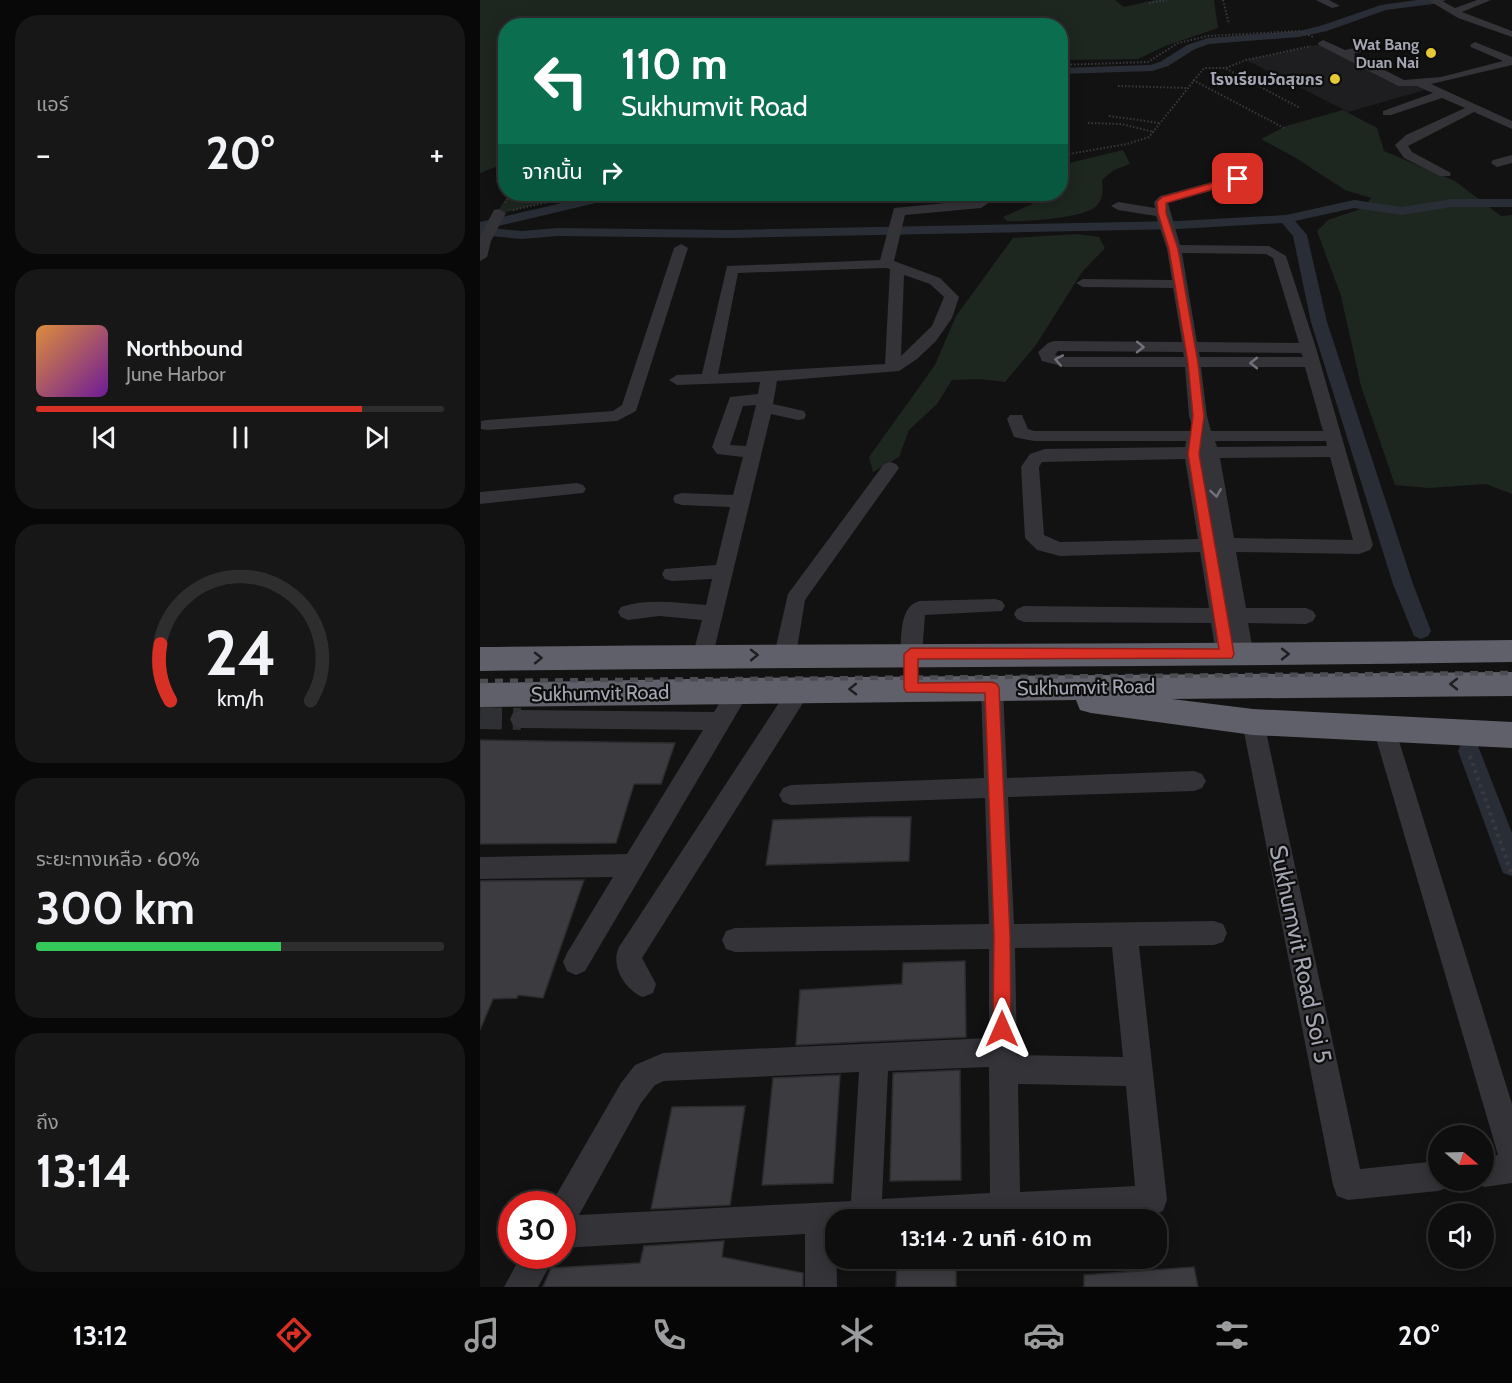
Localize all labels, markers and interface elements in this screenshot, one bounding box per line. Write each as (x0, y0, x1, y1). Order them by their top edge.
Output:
place label: Wat Bang Duan Nai (1352, 35, 1419, 72)
text: 110 m (621, 38, 728, 90)
icon: left (522, 42, 600, 120)
marker: Wat Bang Duan Nai (1424, 46, 1438, 60)
place label: โรงเรียนวัดสุขกร (1210, 70, 1323, 89)
marker: โรงเรียนวัดสุขกร (1328, 72, 1342, 86)
text: Sukhumvit Road (621, 90, 808, 123)
text: แอร์ (36, 92, 68, 116)
text: 20° (206, 126, 274, 180)
text: − (36, 134, 51, 174)
text: + (429, 134, 444, 174)
pin (1212, 153, 1263, 204)
icon: right (595, 156, 628, 189)
text: จากนั้น (522, 158, 583, 185)
icon: arrive (1221, 162, 1254, 195)
text: Northbound (126, 335, 243, 362)
one-way arrow (1135, 340, 1144, 353)
one-way arrow (1054, 354, 1064, 367)
one-way arrow (1249, 357, 1258, 369)
text: June Harbor (126, 362, 226, 386)
icon: previous (88, 421, 121, 454)
icon: pause (224, 421, 257, 454)
icon: next (360, 421, 393, 454)
one-way arrow (1210, 489, 1222, 498)
text: 24 (204, 615, 276, 691)
one-way arrow (1281, 648, 1290, 660)
one-way arrow (750, 649, 759, 662)
one-way arrow (534, 652, 543, 664)
street label: Sukhumvit Road (1017, 674, 1155, 700)
one-way arrow (1449, 678, 1458, 690)
street label: Sukhumvit Road (531, 680, 669, 706)
one-way arrow (848, 683, 857, 695)
text: km/h (217, 685, 263, 711)
street label: Sukhumvit Road Soi 5 (1264, 842, 1338, 1066)
text: ระยะทางเหลือ · 60% (36, 847, 200, 871)
text: 300 km (36, 881, 195, 935)
position arrow (970, 997, 1034, 1061)
text: ถึง (36, 1110, 59, 1134)
north arrow (1428, 1125, 1494, 1191)
map controls (1428, 1125, 1494, 1269)
text: 13:14 (36, 1144, 131, 1198)
speed limit sign: 30 (498, 1191, 576, 1269)
button: sound (1428, 1203, 1494, 1269)
text: 13:14 · 2 นาที · 610 m (900, 1225, 1092, 1252)
icon: directions (273, 1314, 315, 1356)
icon: music (461, 1314, 503, 1356)
icon: phone (648, 1314, 690, 1356)
icon: climate (836, 1314, 878, 1356)
icon: car (1023, 1314, 1065, 1356)
icon: filters (1211, 1314, 1253, 1356)
text: 13:12 (73, 1319, 128, 1352)
text: 20° (1398, 1319, 1439, 1352)

